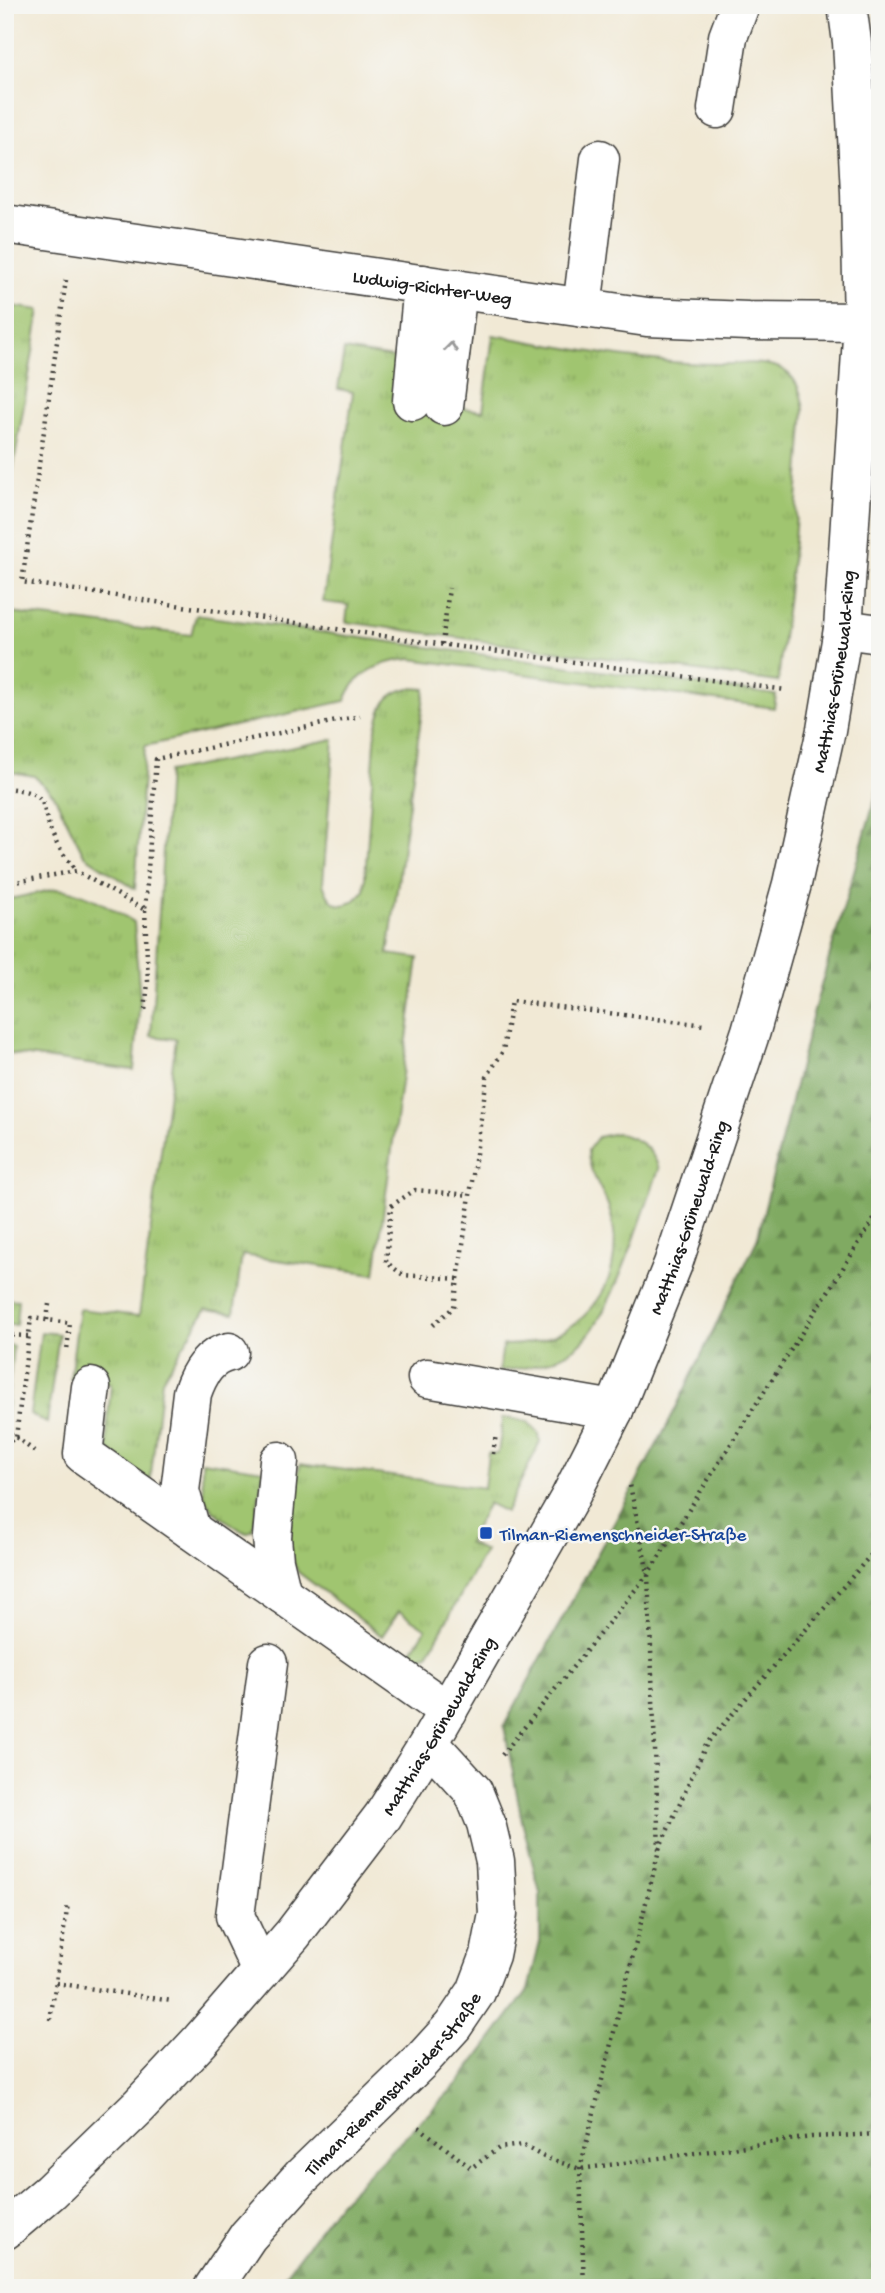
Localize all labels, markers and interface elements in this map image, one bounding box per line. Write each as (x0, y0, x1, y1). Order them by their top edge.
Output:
street label: Ludwig-Richter-Weg (351, 267, 513, 312)
one-way arrow (443, 342, 458, 353)
street label: Matthias-Grünewald-Ring (809, 570, 862, 775)
street label: Matthias-Grünewald-Ring (646, 1118, 735, 1319)
marker: Tilman-Riemenschneider-Straße (478, 1525, 494, 1541)
place label: Tilman-Riemenschneider-Straße (499, 1525, 746, 1548)
street label: Matthias-Grünewald-Ring (378, 1633, 503, 1821)
street label: Tilman-Riemenschneider-Straße (300, 1988, 488, 2183)

